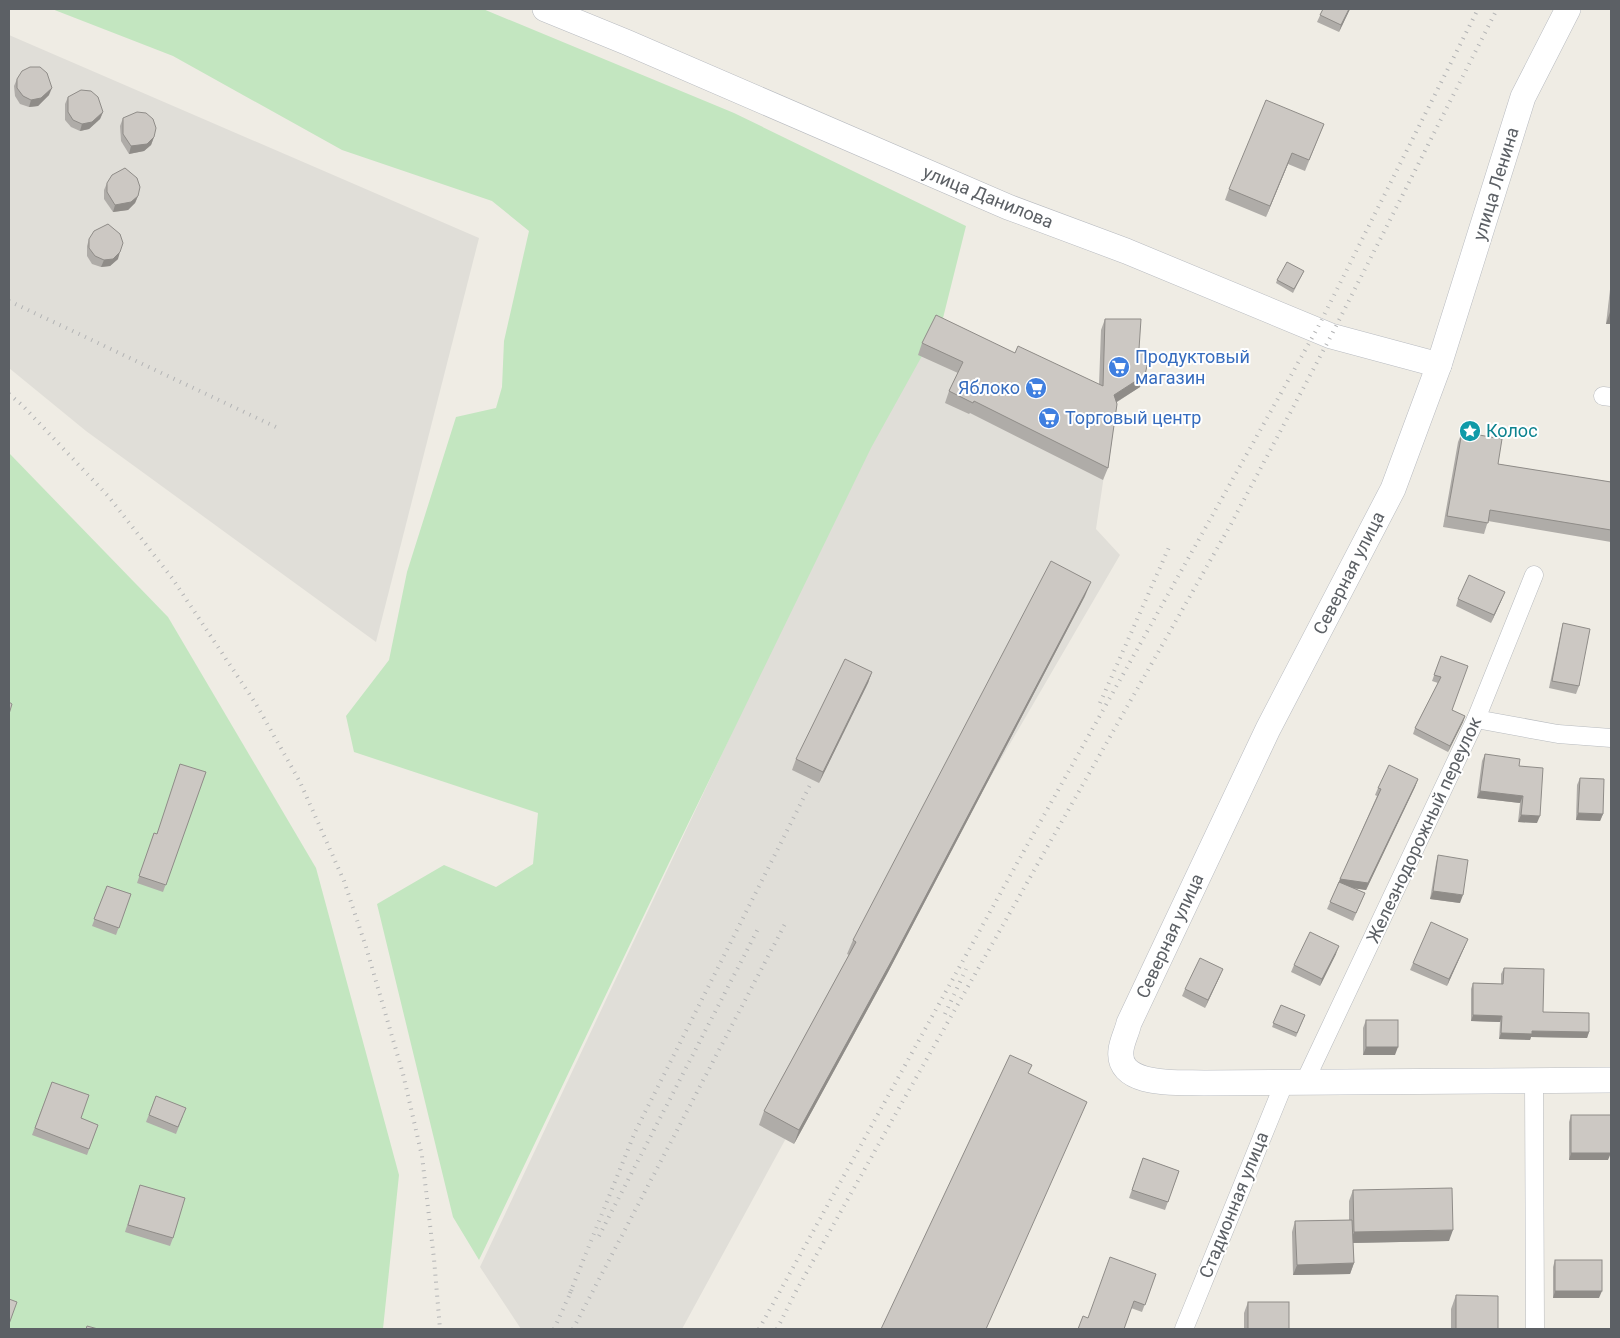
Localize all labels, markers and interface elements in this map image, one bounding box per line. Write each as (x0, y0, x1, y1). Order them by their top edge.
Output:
street label: улица Ленина (1468, 125, 1523, 243)
street label: улица Данилова (920, 161, 1056, 232)
place label: Продуктовый магазин (1135, 346, 1250, 388)
supermarket icon: Продуктовый магазин (1107, 355, 1131, 379)
supermarket icon: Яблоко (1024, 376, 1048, 400)
place label: Яблоко (958, 377, 1020, 398)
supermarket icon: Торговый центр (1037, 406, 1061, 430)
place label: Торговый центр (1065, 407, 1201, 428)
place icon: Колос (1458, 419, 1482, 443)
place label: Колос (1486, 420, 1538, 441)
street label: Северная улица (1309, 508, 1389, 638)
street label: Железнодорожный переулок (1362, 713, 1485, 946)
street label: Северная улица (1131, 870, 1208, 1001)
street label: Стадионная улица (1195, 1129, 1272, 1281)

